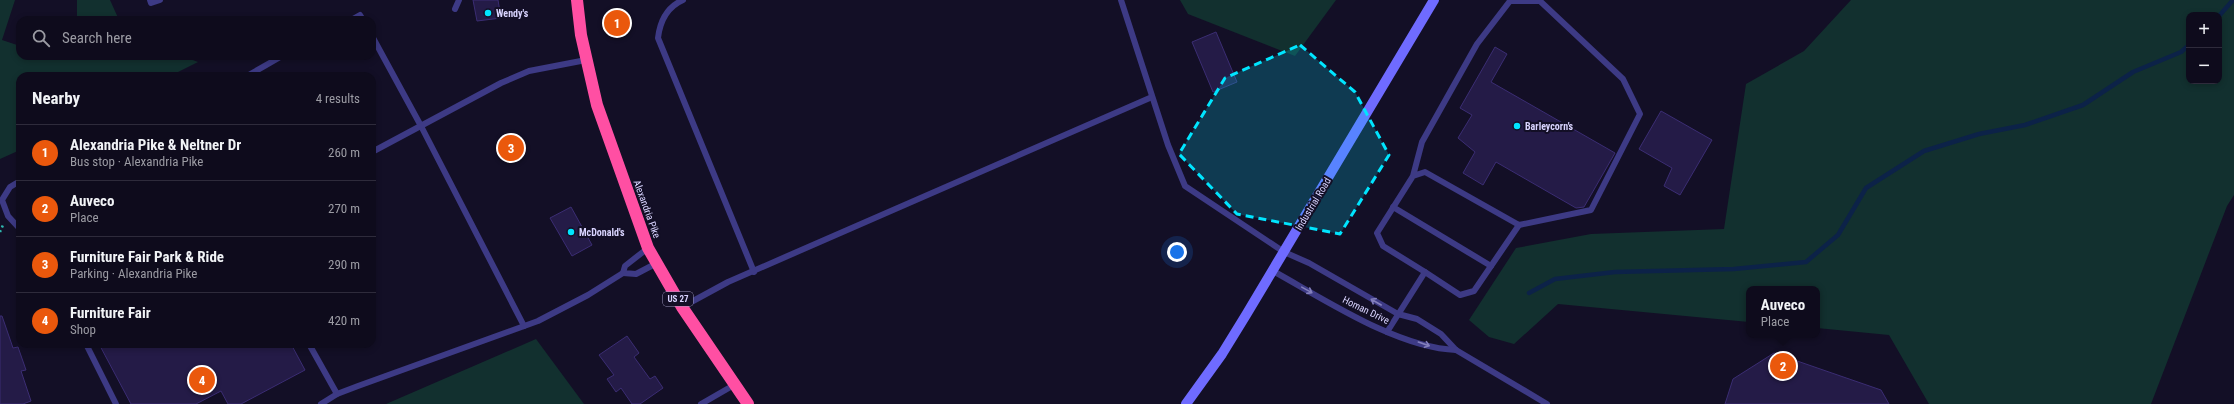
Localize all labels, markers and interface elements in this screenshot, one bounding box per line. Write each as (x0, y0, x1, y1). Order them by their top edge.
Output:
marker: Wendy's (483, 8, 493, 18)
place label: Wendy's (496, 8, 529, 19)
pin: 1 (604, 8, 630, 38)
map controls (2186, 12, 2222, 84)
button: + (2186, 12, 2222, 48)
search box (16, 16, 376, 60)
icon: search (30, 27, 52, 49)
text: Search here (62, 29, 132, 47)
button: − (2186, 48, 2222, 84)
text: Nearby (32, 88, 80, 108)
text: 4 results (316, 91, 360, 106)
marker: Barleycorn’s (1512, 121, 1522, 131)
place label: Barleycorn’s (1525, 121, 1574, 132)
pin: 3 (498, 133, 524, 163)
text: Alexandria Pike & Neltner Dr (70, 136, 241, 154)
text: 1 (42, 145, 48, 160)
text: 260 m (328, 145, 360, 160)
text: Bus stop · Alexandria Pike (70, 154, 203, 169)
street label: Industrial Road (1293, 176, 1333, 232)
street label: Alexandria Pike (631, 178, 663, 240)
text: Auveco (70, 192, 114, 210)
text: 2 (42, 201, 48, 216)
text: 270 m (328, 201, 360, 216)
text: Place (70, 210, 99, 225)
marker: McDonald's (566, 227, 576, 237)
place label: McDonald's (579, 227, 625, 238)
your location (1167, 242, 1187, 262)
text: Furniture Fair Park & Ride (70, 248, 224, 266)
text: 3 (42, 257, 48, 272)
text: 290 m (328, 257, 360, 272)
text: Parking · Alexandria Pike (70, 266, 197, 281)
popup (1746, 286, 1820, 338)
one-way arrow (1301, 287, 1313, 294)
road number: US 27 (663, 292, 693, 306)
street label: Homan Drive (1341, 294, 1391, 326)
text: Auveco (1761, 296, 1805, 314)
one-way arrow (1370, 297, 1382, 305)
text: Furniture Fair (70, 304, 151, 322)
text: 4 (42, 313, 48, 328)
text: 420 m (328, 313, 360, 328)
text: Place (1761, 314, 1789, 329)
text: Shop (70, 322, 96, 337)
one-way arrow (1418, 341, 1431, 348)
pin: 2 (1770, 351, 1796, 381)
pin: 4 (189, 365, 215, 395)

